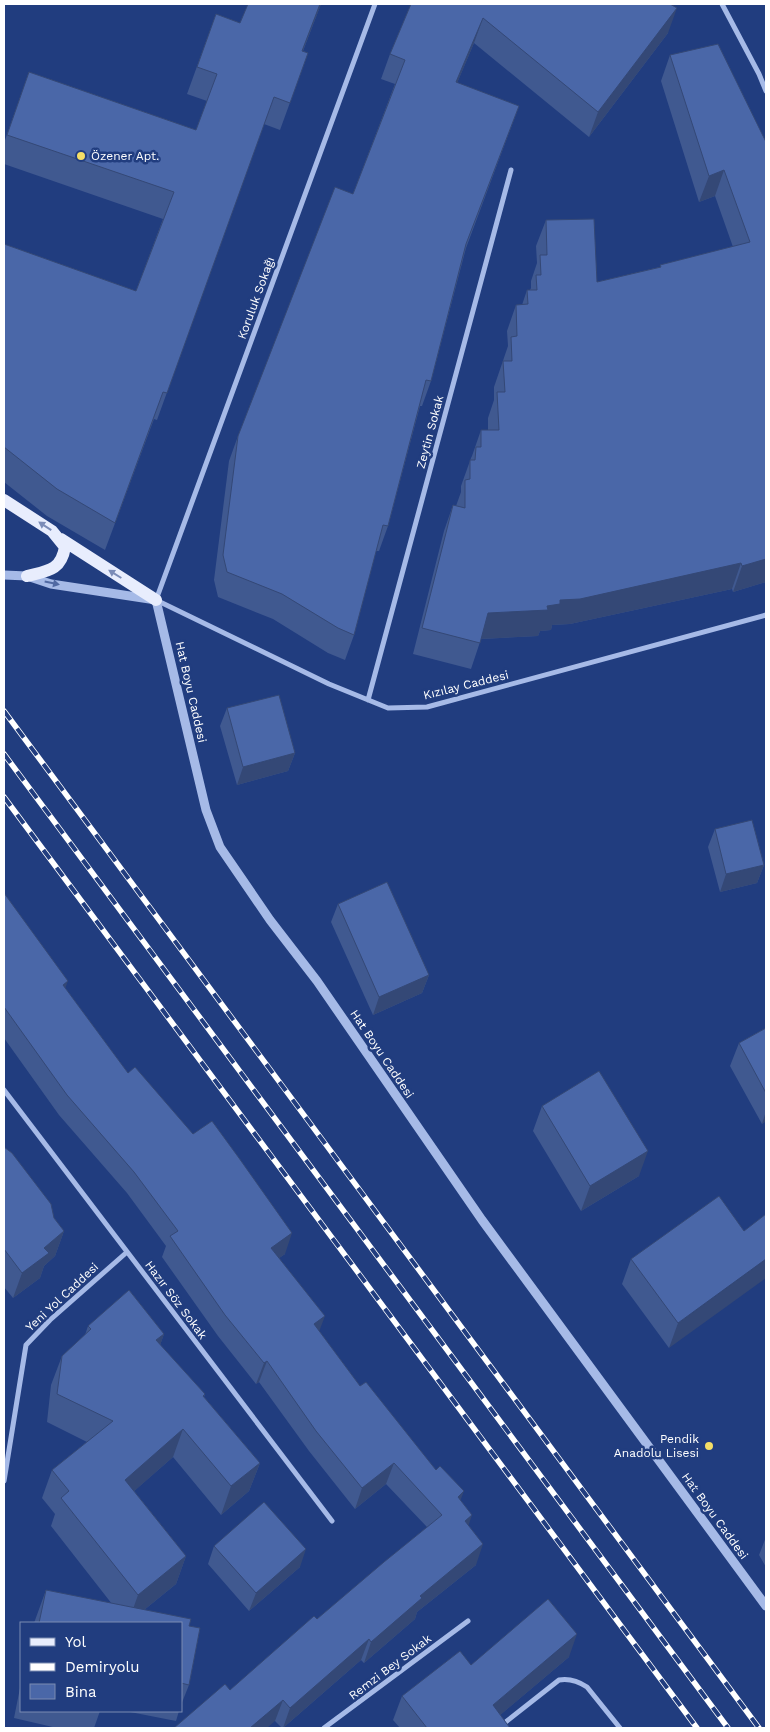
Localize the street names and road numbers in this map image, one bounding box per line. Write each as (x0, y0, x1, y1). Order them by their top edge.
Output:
street label: Koruluk Sokağı (235, 255, 277, 341)
street label: Zeytin Sokak (414, 394, 447, 470)
street label: Hat Boyu Caddesi (173, 640, 209, 744)
street label: Kızılay Caddesi (422, 668, 510, 702)
street label: Hat Boyu Caddesi (347, 1007, 417, 1101)
street label: Hazır Söz Sokak (142, 1258, 210, 1342)
street label: Yeni Yol Caddesi (23, 1260, 101, 1334)
street label: Hat Boyu Caddesi (679, 1470, 751, 1562)
street label: Remzi Bey Sokak (346, 1631, 434, 1703)

